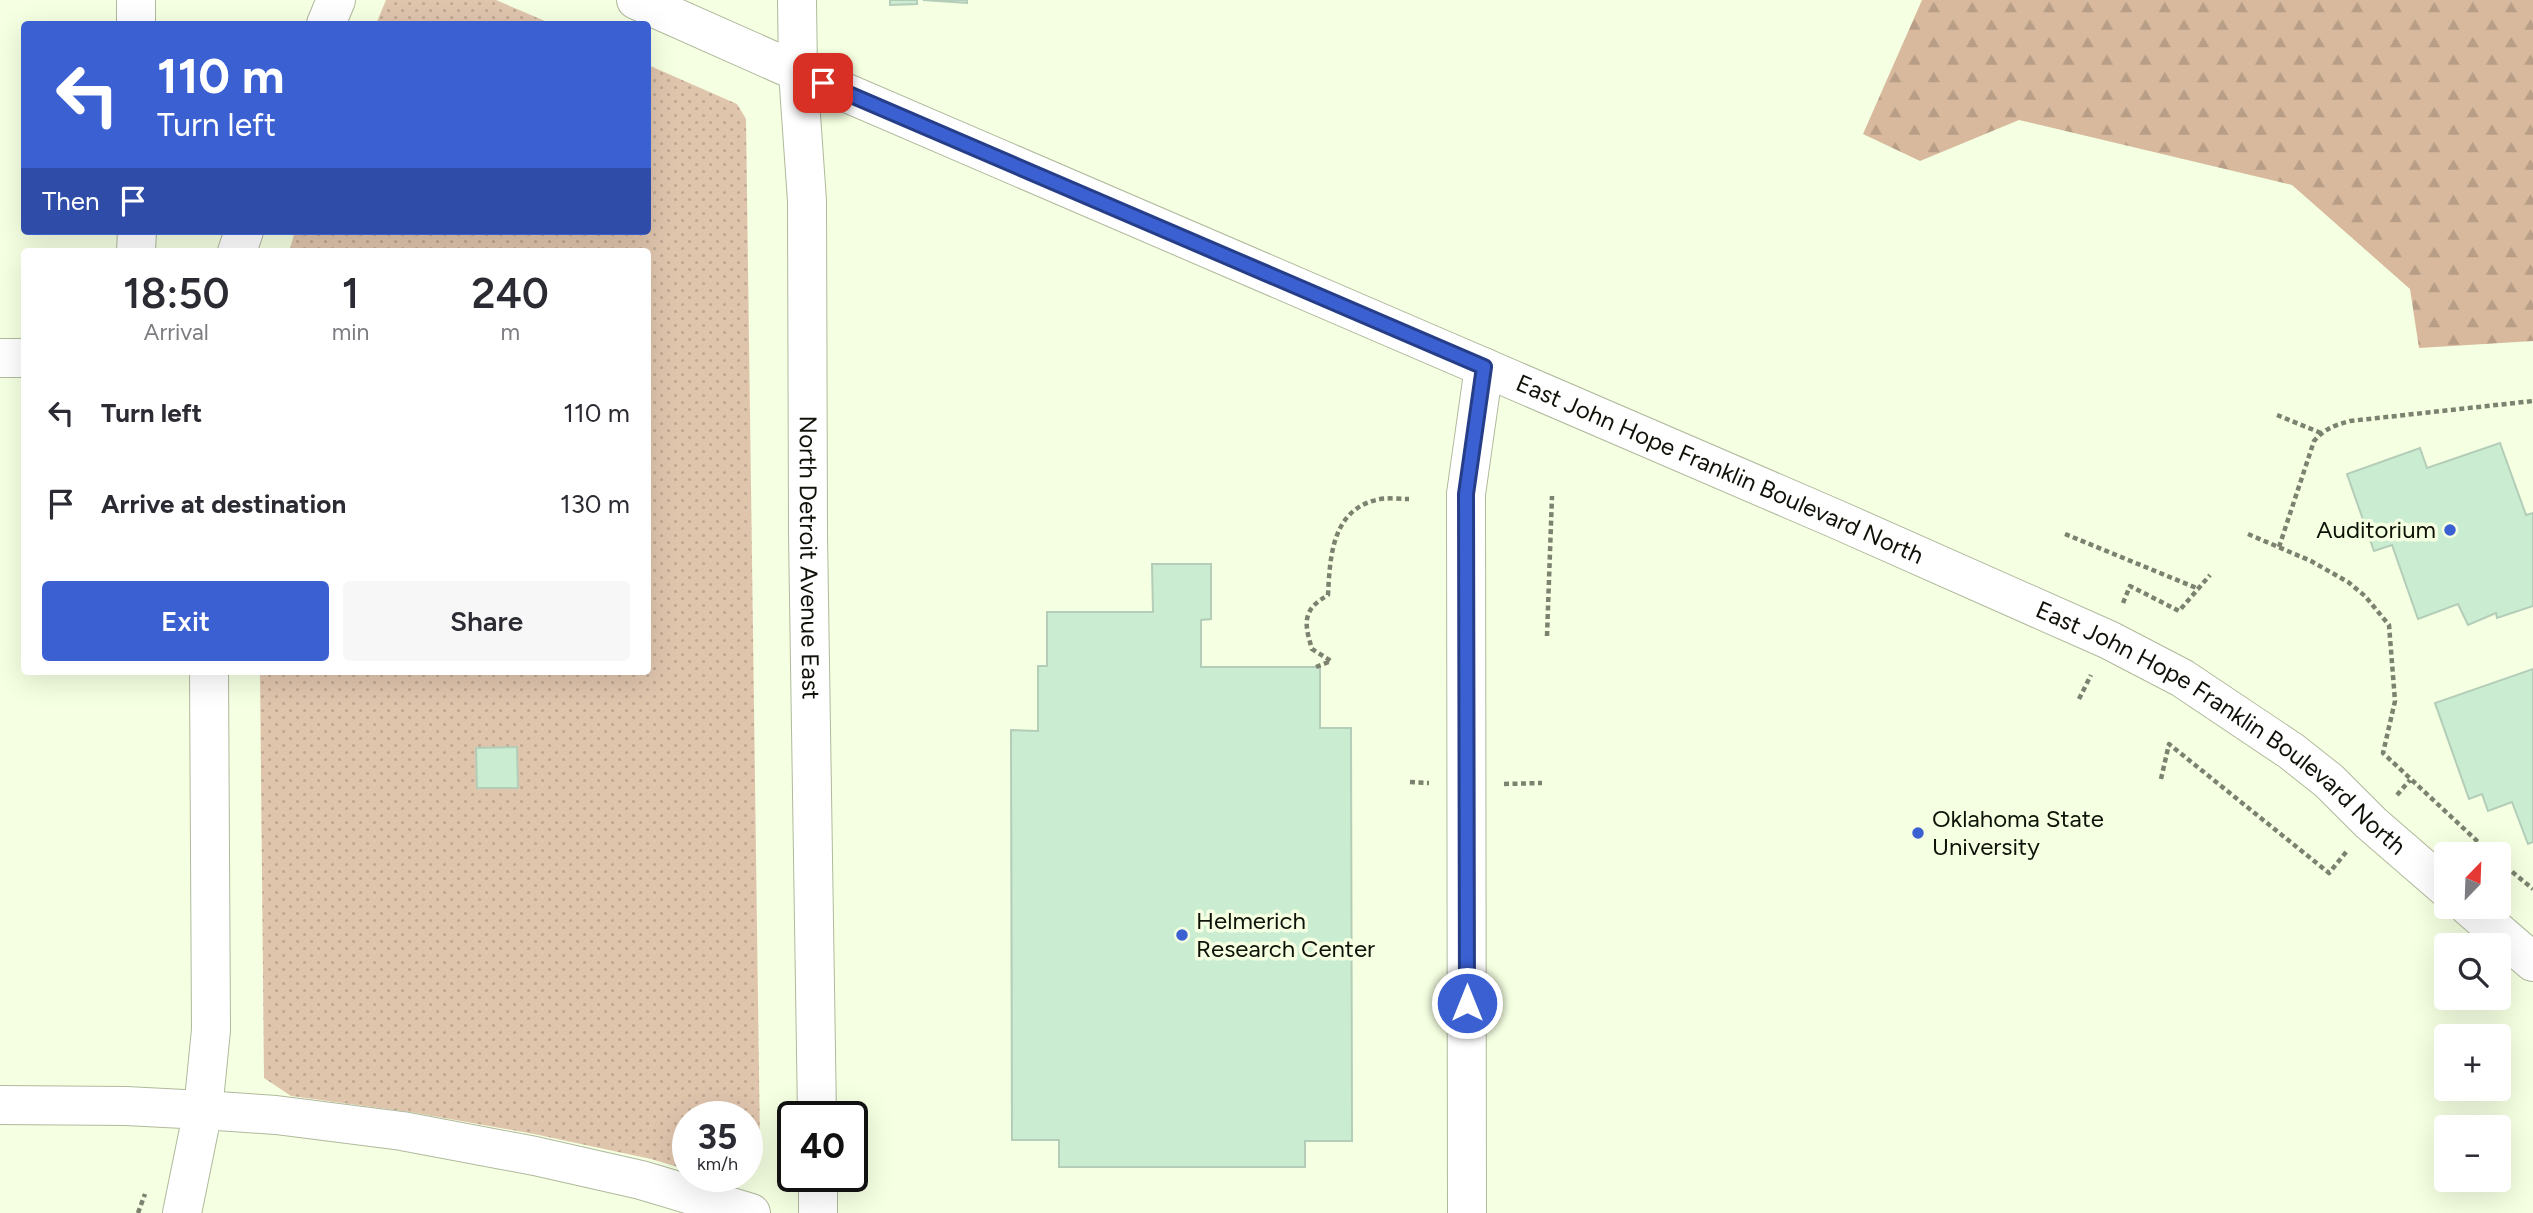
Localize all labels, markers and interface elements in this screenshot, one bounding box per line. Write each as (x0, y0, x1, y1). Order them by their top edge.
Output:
text: 110 m (157, 46, 285, 105)
icon: left (42, 49, 133, 140)
pin (793, 53, 853, 113)
icon: arrive (804, 64, 842, 102)
text: Turn left (157, 106, 276, 144)
icon: arrive (114, 182, 152, 220)
text: Then (42, 185, 100, 217)
text: 18:50 (123, 268, 230, 319)
text: 1 (342, 268, 359, 319)
text: 240 (471, 268, 549, 319)
text: Arrival (144, 318, 209, 346)
text: min (332, 318, 369, 346)
text: m (500, 318, 520, 346)
street label: East John Hope Franklin Boulevard North (1512, 368, 1928, 570)
icon: left (42, 394, 80, 432)
text: Turn left (101, 397, 202, 429)
text: 110 m (563, 397, 630, 429)
street label: North Detroit Avenue East (794, 416, 826, 700)
icon: arrive (42, 485, 80, 523)
text: Arrive at destination (101, 488, 346, 520)
text: 130 m (560, 488, 630, 520)
place label: Auditorium (2316, 515, 2436, 544)
marker: Auditorium (2442, 522, 2458, 538)
button: Exit (42, 581, 329, 661)
button: Share (343, 581, 630, 661)
street label: East John Hope Franklin Boulevard North (2031, 594, 2412, 861)
place label: Oklahoma State University (1932, 804, 2104, 861)
marker: Oklahoma State University (1910, 825, 1926, 841)
north arrow (2434, 842, 2511, 919)
map controls (2434, 842, 2511, 1192)
place label: Helmerich Research Center (1196, 906, 1375, 963)
marker: Helmerich Research Center (1174, 927, 1190, 943)
button: search (2434, 933, 2511, 1010)
position arrow (1430, 966, 1504, 1040)
button: + (2434, 1024, 2511, 1101)
speed limit sign: 40 (777, 1101, 868, 1192)
button: − (2434, 1115, 2511, 1192)
text: 35 (698, 1116, 737, 1158)
text: km/h (697, 1153, 738, 1175)

